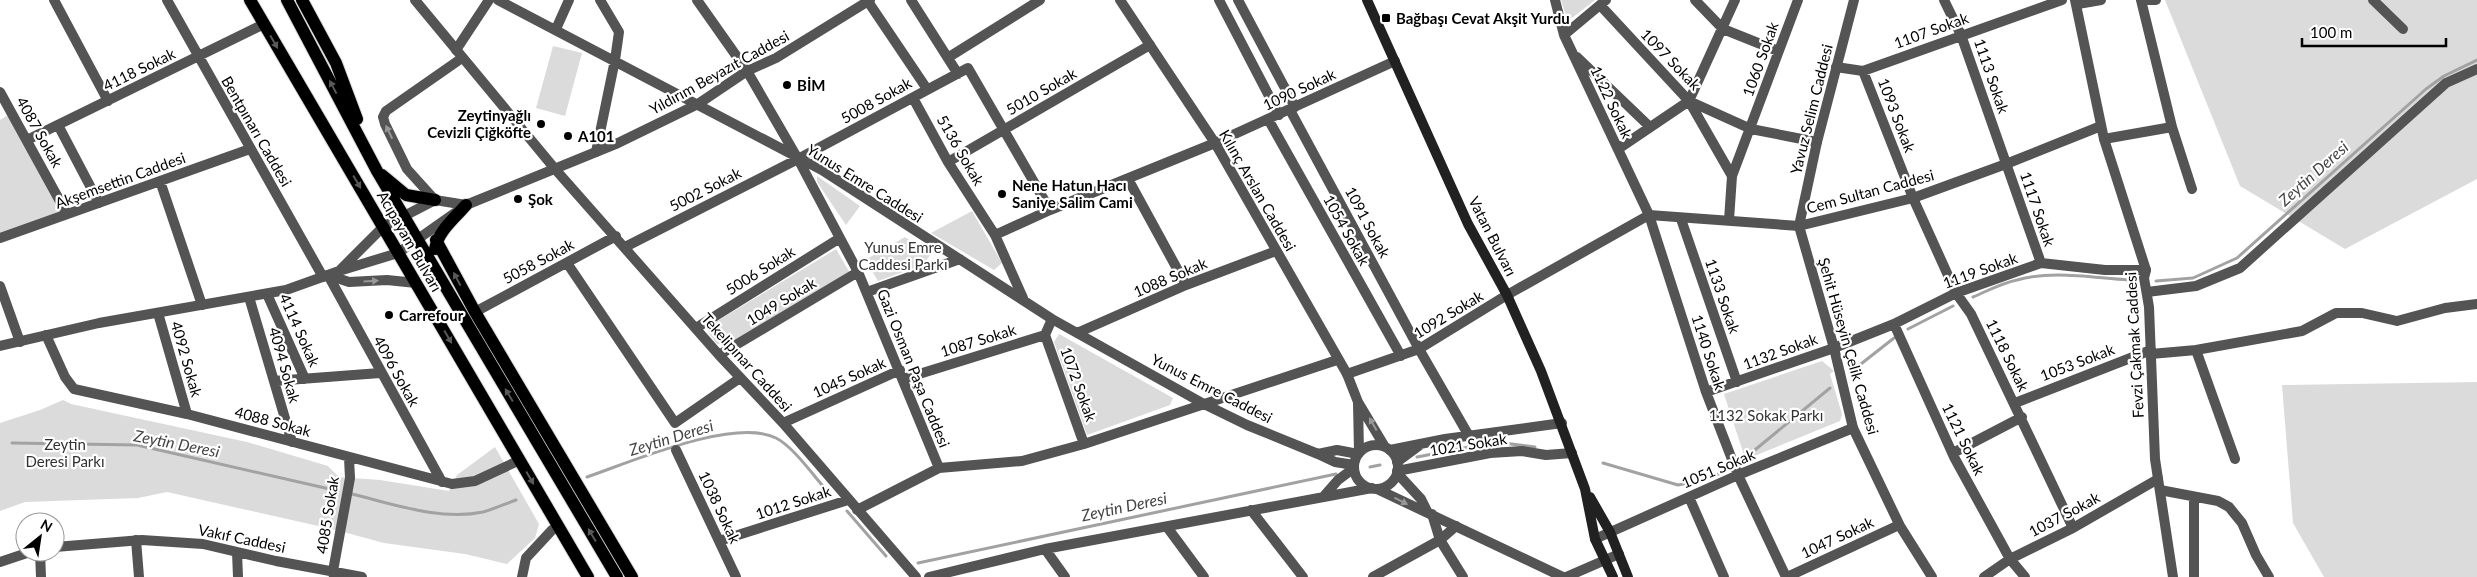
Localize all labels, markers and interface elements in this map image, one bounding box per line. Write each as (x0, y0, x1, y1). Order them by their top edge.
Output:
street label: 1107 Sokak (1891, 8, 1971, 52)
place label: Bağbaşı Cevat Akşit Yurdu (1396, 9, 1570, 27)
marker: Bağbaşı Cevat Akşit Yurdu (1380, 12, 1392, 24)
scale bar (2302, 15, 2446, 47)
street label: 1060 Sokak (1738, 19, 1782, 99)
text: 100 m (2310, 23, 2352, 41)
street label: 1097 Sokak (1637, 25, 1705, 94)
street label: Yıldırım Beyazıt Caddesi (646, 26, 792, 118)
one-way arrow (270, 36, 279, 49)
street label: 1113 Sokak (1971, 36, 2013, 116)
street label: Yavuz Selim Caddesi (1786, 42, 1836, 176)
street label: 4118 Sokak (100, 44, 178, 94)
street label: 1122 Sokak (1587, 63, 1637, 141)
street label: 5010 Sokak (1003, 64, 1080, 118)
street label: 1090 Sokak (1260, 64, 1338, 114)
street label: Bentpınarı Caddesi (218, 73, 296, 189)
street label: 5008 Sokak (838, 73, 915, 127)
street label: 1093 Sokak (1875, 75, 1920, 155)
place label: BİM (797, 76, 826, 94)
marker: BİM (781, 79, 793, 91)
one-way arrow (329, 80, 337, 94)
street label: 4087 Sokak (13, 94, 67, 171)
place label: Zeytinyağlı Cevizli Çiğköfte (427, 106, 531, 141)
street label: 5136 Sokak (934, 112, 988, 189)
marker: Zeytinyağlı Cevizli Çiğköfte (535, 118, 547, 130)
one-way arrow (384, 125, 392, 139)
street label: Kılınç Arslan Caddesi (1216, 126, 1300, 254)
place label: A101 (577, 127, 615, 145)
marker: A101 (562, 130, 574, 142)
water label: Zeytin Deresi (2274, 137, 2352, 210)
street label: Yunus Emre Caddesi (804, 140, 926, 226)
street label: Akşemsettin Caddesi (52, 148, 188, 212)
street label: 5002 Sokak (666, 163, 744, 215)
street label: Cem Sultan Caddesi (1804, 165, 1936, 217)
street label: 1117 Sokak (2017, 169, 2059, 249)
one-way arrow (352, 176, 361, 189)
place label: Nene Hatun Hacı Saniye Salim Cami (1012, 176, 1133, 211)
street label: 1091 Sokak (1342, 183, 1394, 261)
street label: Acıpayam Bulvarı (374, 187, 446, 295)
marker: Nene Hatun Hacı Saniye Salim Cami (996, 188, 1008, 200)
place label: Şok (528, 190, 554, 208)
street label: 1054 Sokak (1320, 192, 1374, 269)
marker: Şok (512, 193, 524, 205)
street label: Vatan Bulvarı (1465, 193, 1521, 279)
street label: 5058 Sokak (499, 235, 577, 287)
park label: Yunus Emre Caddesi Parkı (858, 238, 948, 273)
street label: 5006 Sokak (722, 242, 798, 298)
street label: 1119 Sokak (1940, 248, 2020, 292)
street label: 1088 Sokak (1131, 253, 1210, 301)
street label: Şehit Hüseyin Çelik Caddesi (1815, 255, 1883, 437)
street label: 1133 Sokak (1702, 256, 1744, 336)
one-way arrow (453, 271, 461, 286)
street label: Fevzi Çakmak Caddesi (2121, 272, 2147, 418)
street label: 1049 Sokak (743, 273, 819, 329)
one-way arrow (364, 276, 380, 284)
street label: Gazi Osman Paşa Caddesi (874, 286, 954, 450)
street label: 1092 Sokak (1410, 286, 1486, 342)
street label: 4114 Sokak (276, 291, 324, 370)
place label: Carrefour (399, 306, 464, 324)
marker: Carrefour (383, 309, 395, 321)
street label: Tekelipınar Caddesi (698, 309, 796, 415)
street label: 1140 Sokak (1688, 312, 1730, 392)
street label: 1118 Sokak (1983, 316, 2033, 394)
street label: 4092 Sokak (168, 319, 206, 399)
street label: 1087 Sokak (938, 320, 1018, 360)
street label: 4094 Sokak (266, 325, 304, 405)
street label: 1132 Sokak (1740, 329, 1820, 373)
one-way arrow (443, 331, 452, 344)
street label: 4096 Sokak (370, 333, 424, 410)
street label: 1053 Sokak (2037, 339, 2117, 384)
street label: 1072 Sokak (1057, 344, 1101, 424)
street label: Yunus Emre Caddesi (1148, 350, 1276, 426)
street label: 1045 Sokak (810, 353, 889, 401)
one-way arrow (505, 388, 513, 403)
street label: 1121 Sokak (1939, 400, 1989, 478)
street label: 4088 Sokak (233, 402, 313, 440)
park label: 1132 Sokak Parkı (1709, 406, 1823, 424)
water label: Zeytin Deresi (626, 415, 716, 459)
one-way arrow (1369, 417, 1377, 431)
water label: Zeytin Deresi (132, 425, 222, 461)
street label: 1021 Sokak (1428, 429, 1508, 459)
park label: Zeytin Deresi Parkı (25, 435, 105, 470)
street label: 1051 Sokak (1679, 444, 1758, 492)
street label: 1038 Sokak (695, 468, 745, 546)
one-way arrow (525, 471, 534, 484)
street label: 4085 Sokak (312, 475, 342, 555)
street label: 1012 Sokak (753, 481, 833, 523)
water label: Zeytin Deresi (1079, 488, 1169, 525)
street label: 1037 Sokak (2025, 488, 2103, 540)
one-way arrow (1394, 497, 1409, 505)
north arrow (15, 512, 65, 562)
street label: 1047 Sokak (1798, 512, 1876, 562)
text: N (38, 515, 56, 535)
street label: Vakıf Caddesi (197, 520, 287, 556)
one-way arrow (588, 528, 596, 543)

